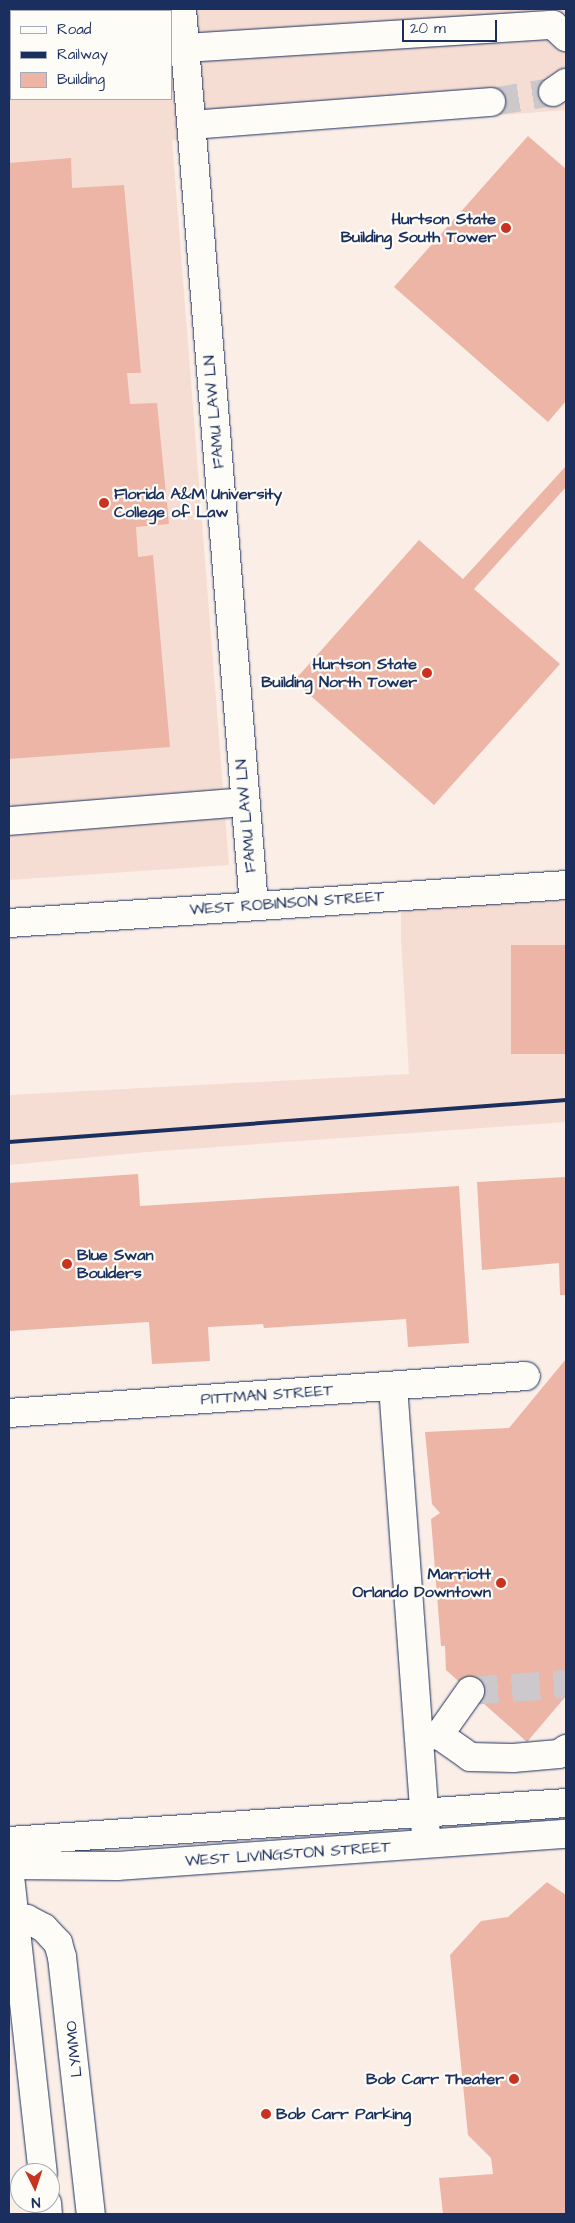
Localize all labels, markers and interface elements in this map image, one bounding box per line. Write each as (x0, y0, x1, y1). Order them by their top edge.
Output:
legend (10, 10, 172, 100)
scale bar (405, 10, 500, 42)
text: 20 m (410, 18, 446, 39)
text: Road (57, 19, 91, 40)
text: Railway (57, 44, 108, 65)
text: Building (57, 69, 105, 90)
place label: Hurtson State Building South Tower (341, 209, 496, 247)
marker: Hurtson State Building South Tower (500, 222, 512, 234)
street label: FAMU LAW LN (199, 354, 229, 470)
place label: Florida A&M University College of Law (114, 484, 282, 522)
marker: Florida A&M University College of Law (98, 497, 110, 509)
place label: Hurtson State Building North Tower (261, 654, 417, 692)
marker: Hurtson State Building North Tower (421, 667, 433, 679)
street label: FAMU LAW LN (231, 758, 261, 874)
street label: WEST ROBINSON STREET (189, 887, 385, 919)
place label: Blue Swan Boulders (77, 1245, 153, 1283)
marker: Blue Swan Boulders (61, 1258, 73, 1270)
street label: PITTMAN STREET (200, 1381, 334, 1409)
place label: Marriott Orlando Downtown (352, 1564, 491, 1602)
marker: Marriott Orlando Downtown (495, 1577, 507, 1589)
street label: WEST LIVINGSTON STREET (184, 1837, 392, 1871)
street label: LYMMO (61, 2020, 87, 2078)
place label: Bob Carr Theater (366, 2069, 504, 2089)
marker: Bob Carr Theater (508, 2073, 520, 2085)
place label: Bob Carr Parking (276, 2104, 411, 2124)
marker: Bob Carr Parking (260, 2108, 272, 2120)
north arrow (10, 2163, 60, 2213)
text: N (31, 2192, 41, 2212)

